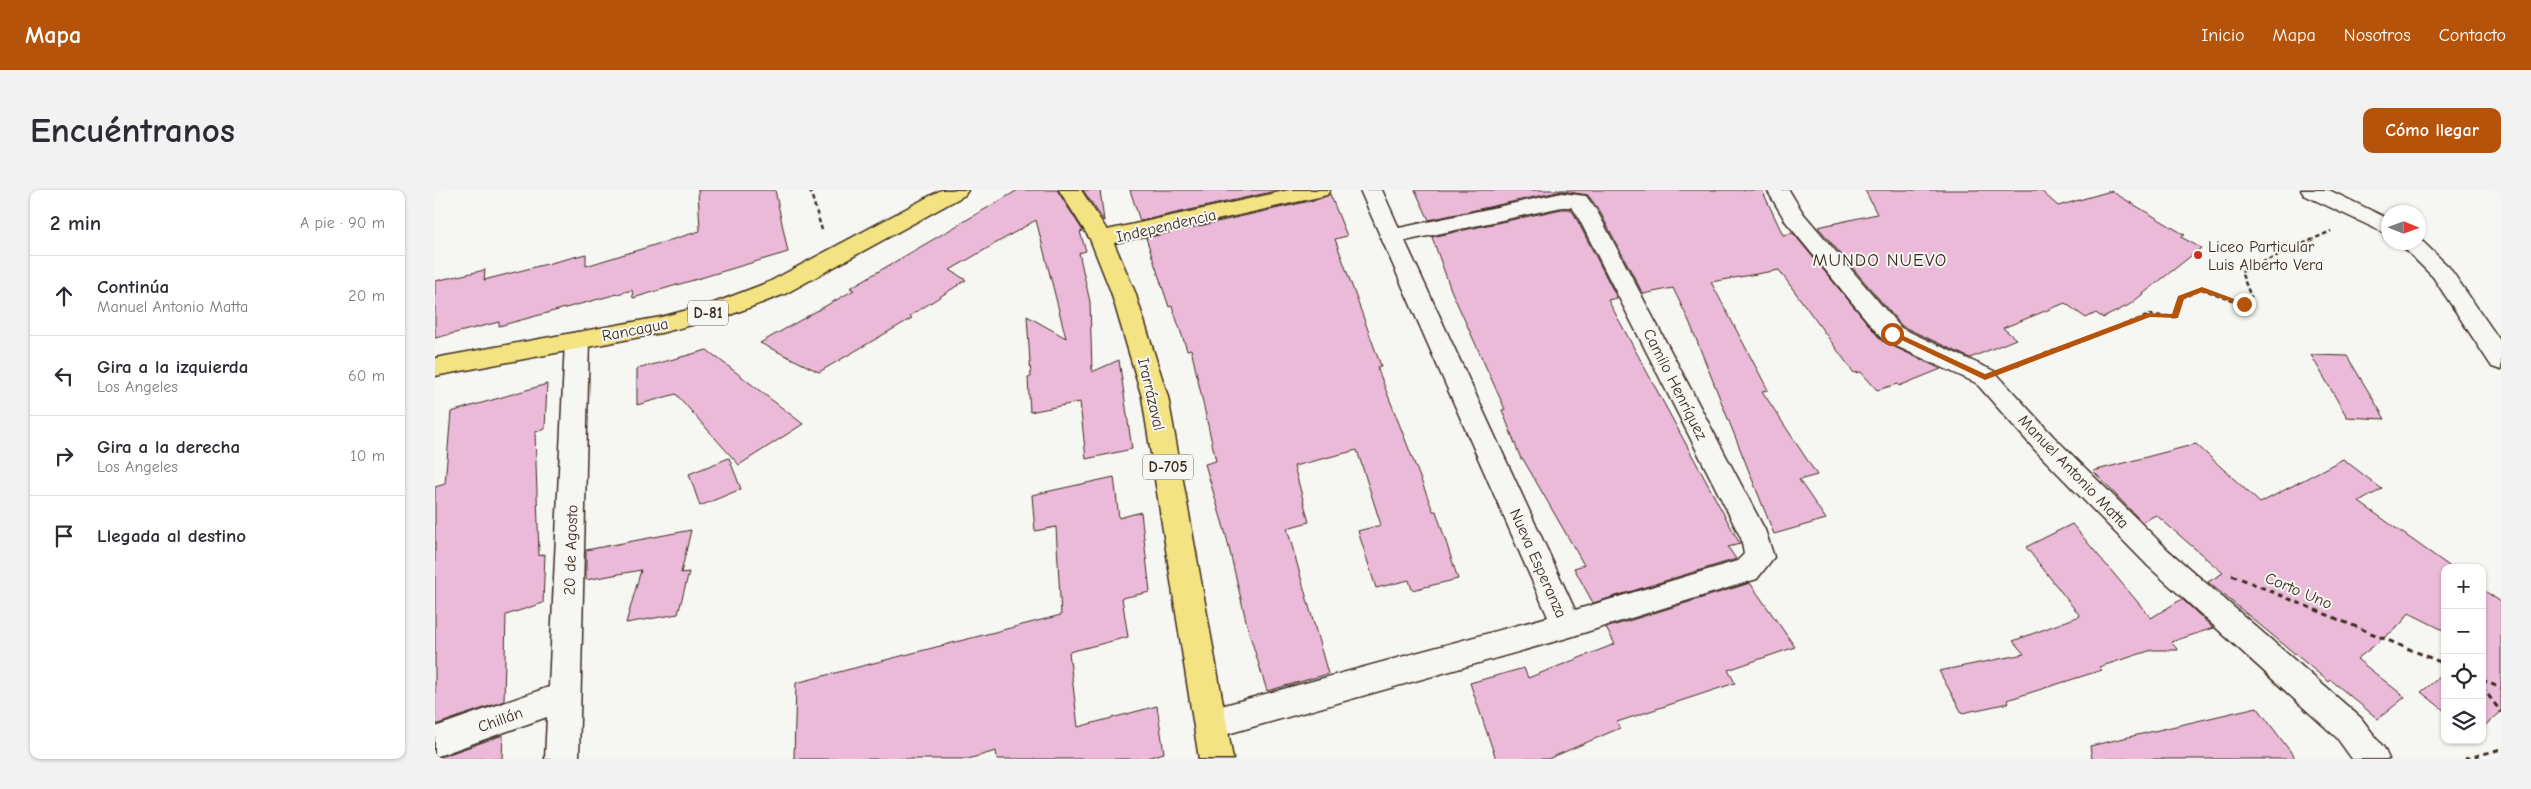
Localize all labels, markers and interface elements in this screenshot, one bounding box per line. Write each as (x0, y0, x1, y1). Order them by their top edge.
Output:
text: Mapa (25, 21, 81, 49)
text: Inicio (2201, 25, 2245, 46)
text: Mapa (2273, 25, 2316, 46)
text: Nosotros (2344, 25, 2411, 46)
text: Contacto (2439, 25, 2506, 46)
button: Cómo llegar (2363, 108, 2501, 153)
text: Encuéntranos (30, 110, 235, 151)
north arrow (2381, 205, 2426, 250)
street label: Independencia (1115, 206, 1218, 246)
text: 2 min (50, 211, 101, 235)
text: A pie · 90 m (300, 214, 385, 232)
place label: Liceo Particular Luis Alberto Vera (2208, 238, 2323, 274)
marker: Liceo Particular Luis Alberto Vera (2192, 249, 2204, 261)
district label: MUNDO NUEVO (1813, 250, 1947, 271)
text: Continúa (97, 276, 169, 298)
icon: ahead (50, 282, 78, 310)
text: 20 m (348, 287, 385, 305)
route end (2233, 293, 2256, 316)
text: Manuel Antonio Matta (97, 298, 248, 316)
road number: D-81 (688, 300, 728, 326)
street label: Rancagua (600, 315, 670, 345)
route start (1881, 323, 1904, 346)
street label: Camilo Henríquez (1639, 326, 1711, 443)
text: Gira a la izquierda (97, 356, 248, 378)
street label: Irarrázaval (1134, 356, 1168, 432)
icon: left (50, 362, 78, 390)
text: 60 m (348, 367, 385, 385)
text: Los Angeles (97, 378, 178, 396)
street label: Manuel Antonio Matta (2014, 411, 2132, 532)
text: Gira a la derecha (97, 436, 240, 458)
icon: right (50, 442, 78, 470)
text: 10 m (350, 447, 385, 465)
road number: D-705 (1143, 454, 1193, 480)
text: Los Angeles (97, 458, 178, 476)
street label: 20 de Agosto (560, 504, 582, 596)
street label: Nueva Esperanza (1506, 506, 1570, 621)
icon: arrive (50, 522, 78, 550)
text: Llegada al destino (97, 525, 246, 547)
map controls (2441, 564, 2486, 744)
button: + (2441, 564, 2486, 609)
street label: Corto Uno (2262, 569, 2335, 613)
button: − (2441, 609, 2486, 654)
button: locate (2441, 654, 2486, 699)
button: layers (2441, 699, 2486, 744)
street label: Chillán (476, 704, 525, 736)

